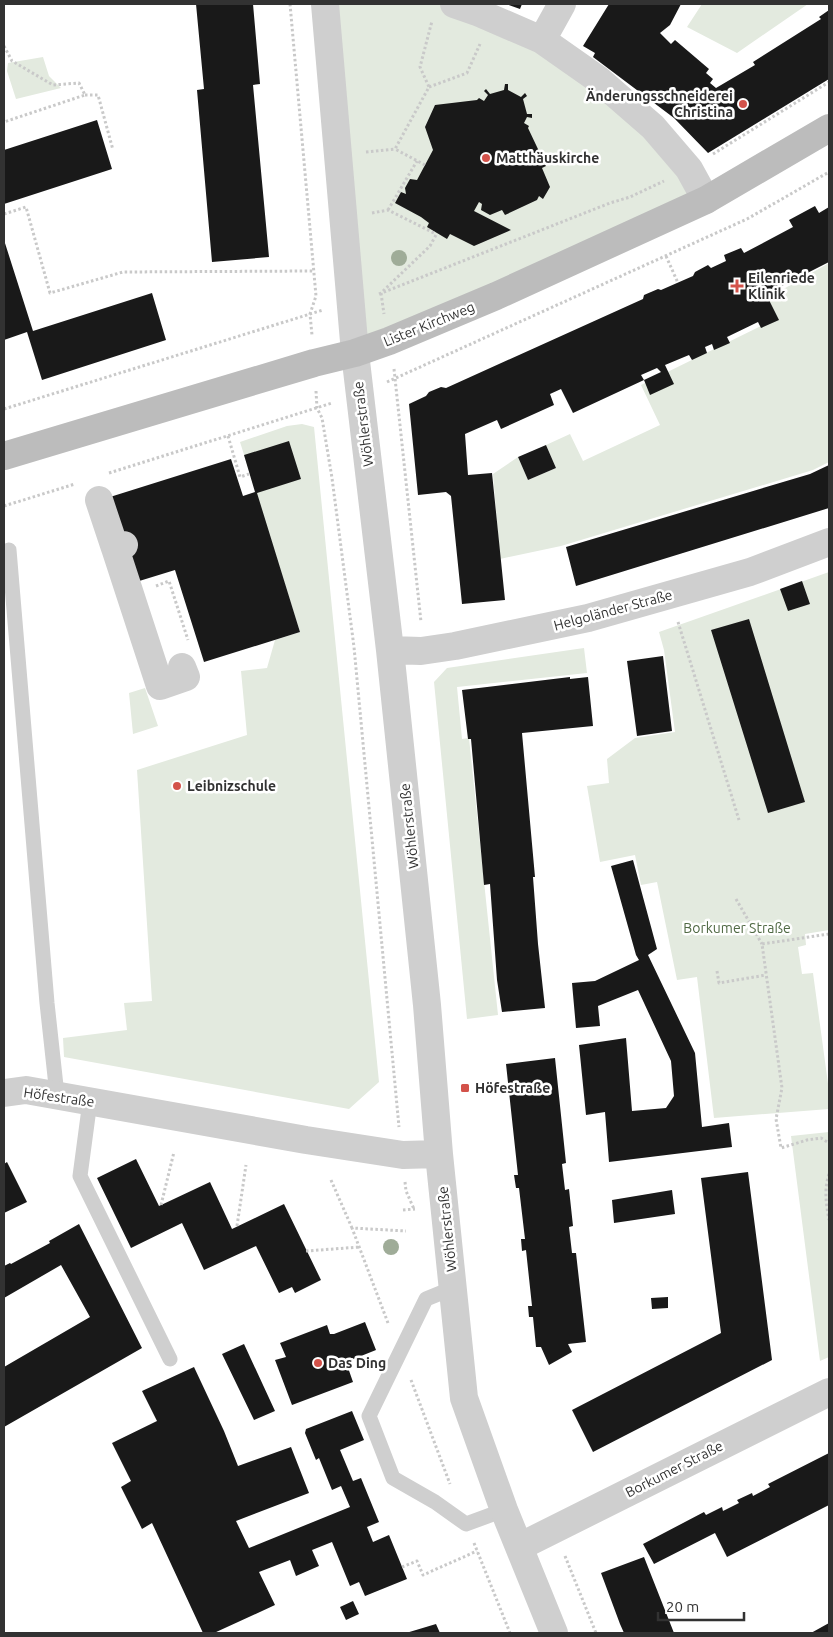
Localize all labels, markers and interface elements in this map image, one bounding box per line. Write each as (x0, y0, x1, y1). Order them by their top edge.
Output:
place label: Änderungsschneiderei Christina (586, 87, 733, 120)
marker: Änderungsschneiderei Christina (737, 98, 749, 110)
place label: Matthäuskirche (496, 150, 599, 166)
marker: Matthäuskirche (480, 152, 492, 164)
place label: Eilenriede Klinik (748, 270, 815, 302)
marker: Eilenriede Klinik (730, 279, 744, 293)
street label: Lister Kirchweg (381, 298, 477, 350)
street label: Wöhlerstraße (350, 380, 376, 468)
street label: Helgoländer Straße (552, 586, 674, 634)
place label: Leibnizschule (187, 778, 276, 794)
marker: Leibnizschule (171, 780, 183, 792)
street label: Wöhlerstraße (397, 782, 421, 870)
park label: Borkumer Straße (683, 920, 791, 936)
place label: Höfestraße (475, 1080, 550, 1096)
marker: Höfestraße (459, 1082, 471, 1094)
street label: Höfestraße (23, 1084, 95, 1110)
street label: Wöhlerstraße (435, 1185, 459, 1273)
place label: Das Ding (328, 1355, 386, 1371)
marker: Das Ding (312, 1357, 324, 1369)
street label: Borkumer Straße (623, 1438, 725, 1500)
scale bar (658, 1590, 744, 1622)
text: 20 m (666, 1598, 699, 1615)

